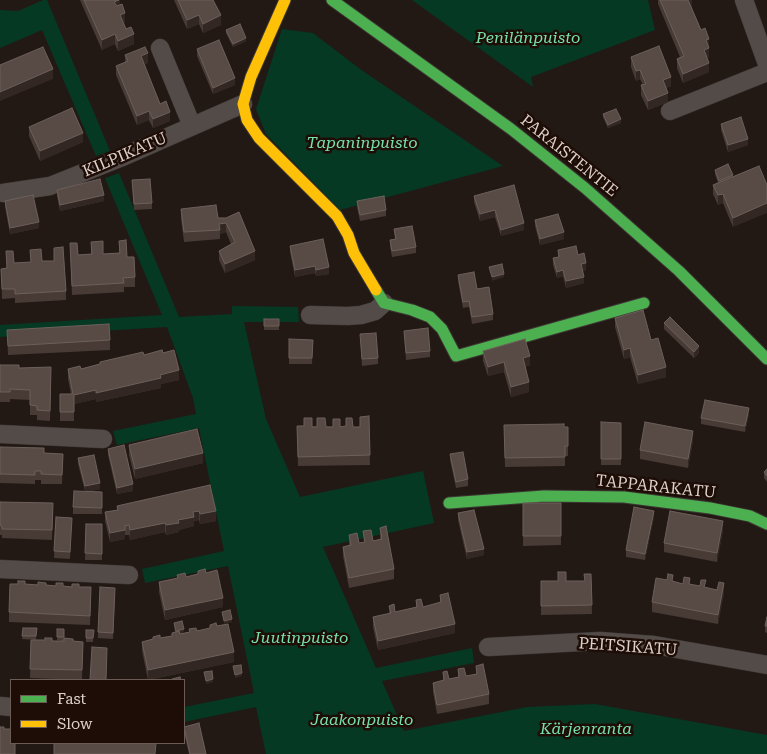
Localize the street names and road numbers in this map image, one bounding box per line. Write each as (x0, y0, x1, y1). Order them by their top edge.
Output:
street label: PARAISTENTIE (516, 111, 622, 201)
street label: KILPIKATU (80, 129, 170, 181)
street label: TAPPARAKATU (595, 471, 717, 503)
street label: PEITSIKATU (578, 634, 678, 660)

